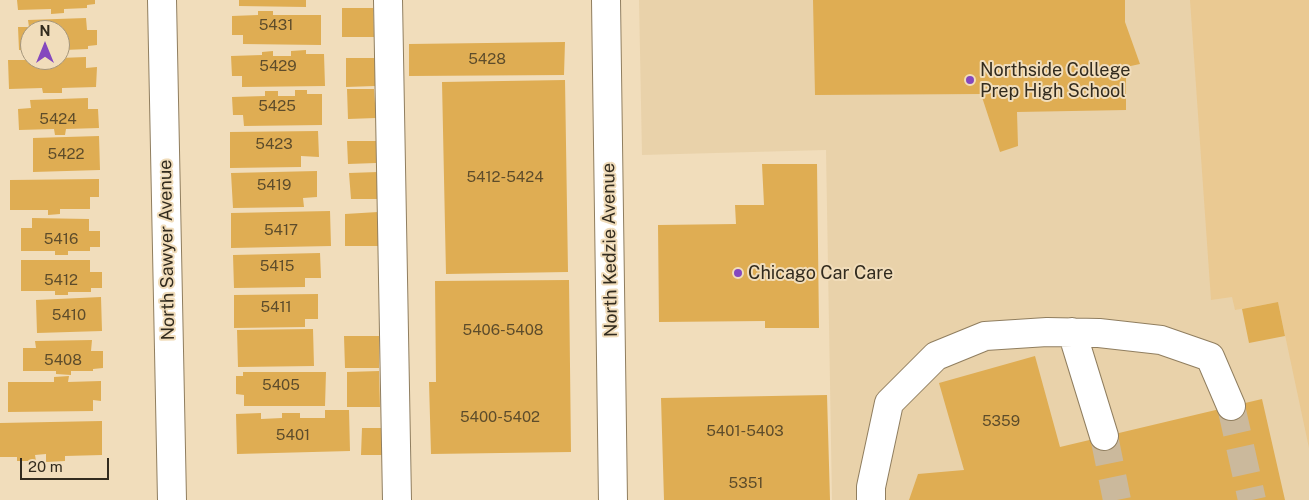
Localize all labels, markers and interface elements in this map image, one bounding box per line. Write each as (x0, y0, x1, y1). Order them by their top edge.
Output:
house number: 5431 (259, 16, 293, 34)
north arrow (20, 20, 70, 70)
text: N (40, 23, 50, 39)
house number: 5428 (468, 50, 506, 68)
house number: 5429 (259, 57, 297, 75)
place label: Northside College Prep High School (980, 59, 1131, 102)
marker: Northside College Prep High School (964, 74, 976, 86)
house number: 5425 (258, 97, 296, 115)
house number: 5424 (39, 110, 77, 128)
house number: 5423 (255, 135, 293, 153)
house number: 5422 (48, 145, 84, 163)
street label: North Sawyer Avenue (155, 159, 179, 341)
street label: North Kedzie Avenue (598, 163, 622, 337)
house number: 5412-5424 (466, 168, 544, 186)
house number: 5419 (257, 176, 291, 194)
house number: 5417 (264, 221, 298, 239)
house number: 5416 (44, 230, 78, 248)
house number: 5415 (260, 257, 294, 275)
place label: Chicago Car Care (748, 262, 893, 284)
marker: Chicago Car Care (732, 267, 744, 279)
house number: 5412 (44, 271, 78, 289)
house number: 5411 (260, 298, 292, 316)
house number: 5410 (52, 306, 86, 324)
house number: 5406-5408 (463, 321, 543, 339)
house number: 5408 (44, 351, 82, 369)
house number: 5405 (262, 376, 300, 394)
house number: 5400-5402 (460, 408, 540, 426)
house number: 5359 (982, 412, 1020, 430)
house number: 5401-5403 (706, 422, 784, 440)
house number: 5401 (276, 426, 310, 444)
scale bar (22, 448, 111, 480)
text: 20 m (28, 458, 63, 475)
house number: 5351 (729, 474, 763, 492)

